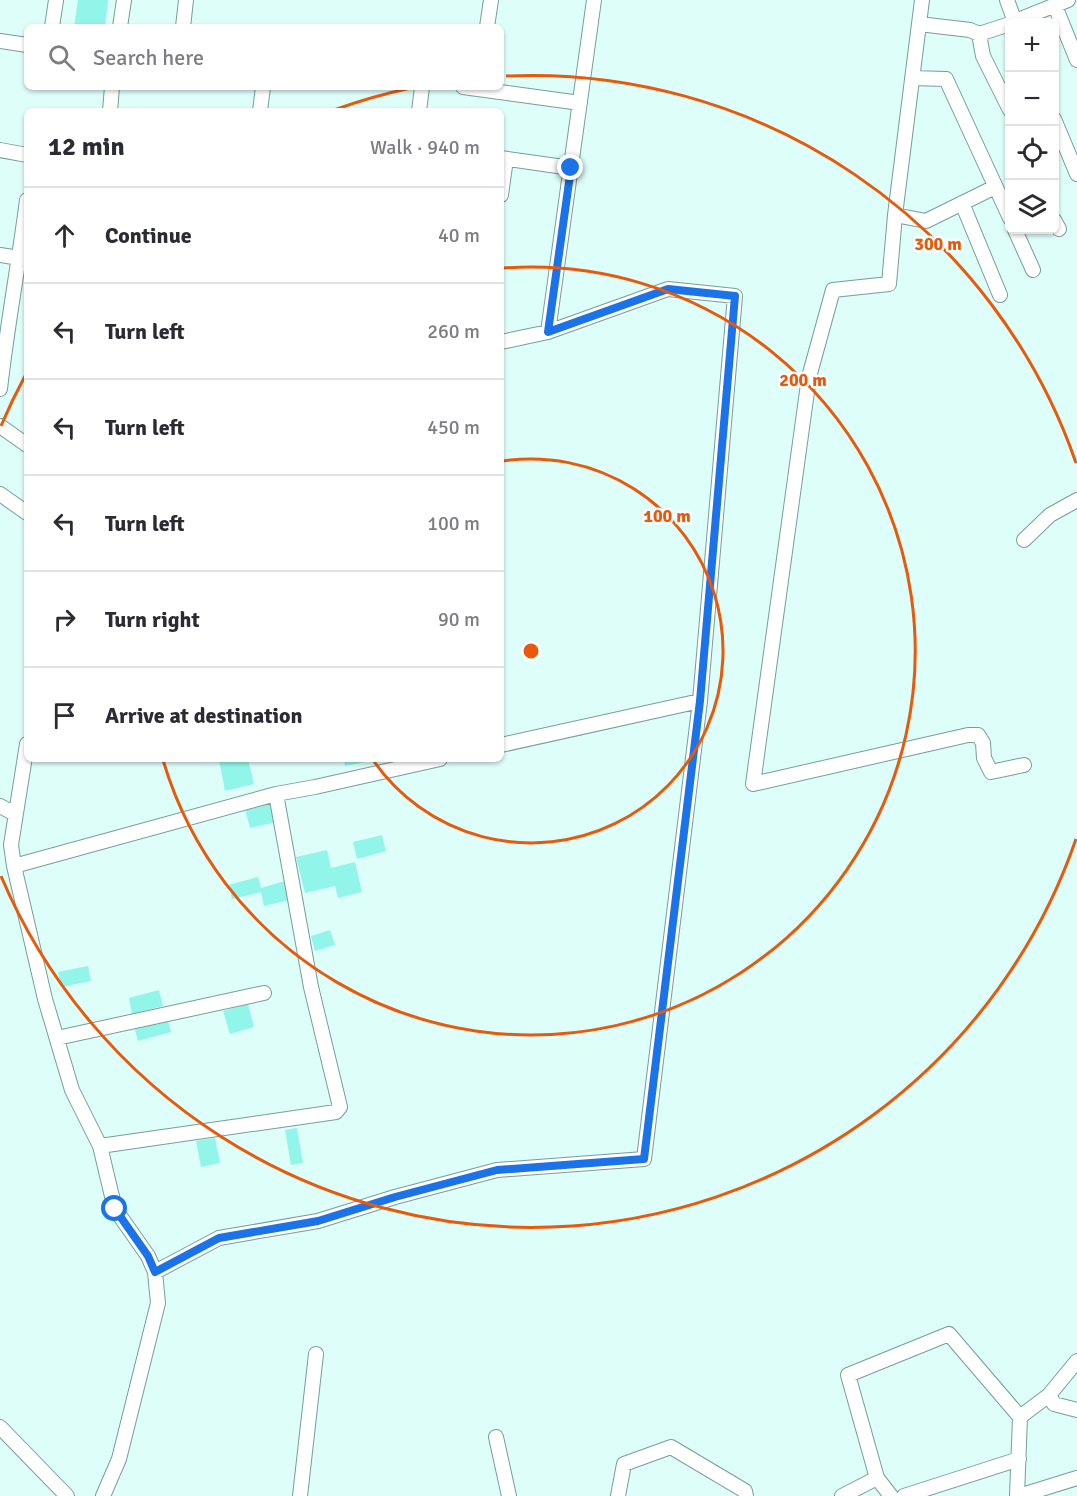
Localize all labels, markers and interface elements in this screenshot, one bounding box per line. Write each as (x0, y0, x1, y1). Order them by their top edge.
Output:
map controls (1005, 18, 1059, 234)
button: + (1005, 18, 1059, 72)
search box (24, 24, 504, 90)
icon: search (45, 41, 78, 74)
text: Search here (93, 44, 204, 71)
button: − (1005, 72, 1059, 126)
button: locate (1005, 126, 1059, 180)
text: 12 min (48, 131, 125, 163)
text: Walk · 940 m (370, 135, 480, 160)
route end (557, 154, 583, 180)
button: layers (1005, 180, 1059, 234)
icon: ahead (48, 219, 81, 252)
text: Continue (105, 222, 192, 249)
text: 40 m (438, 223, 480, 248)
text: 300 m (914, 233, 962, 255)
icon: left (48, 315, 81, 348)
text: Turn left (105, 318, 185, 345)
text: 260 m (427, 319, 480, 344)
text: 200 m (779, 369, 827, 391)
icon: left (48, 411, 81, 444)
text: Turn left (105, 414, 185, 441)
text: 450 m (427, 415, 480, 440)
text: 100 m (643, 505, 691, 527)
icon: left (48, 507, 81, 540)
text: Turn left (105, 510, 185, 537)
text: 100 m (427, 511, 480, 536)
icon: right (48, 603, 81, 636)
text: Turn right (105, 606, 200, 633)
text: 90 m (438, 607, 480, 632)
centre of rings (521, 641, 541, 661)
icon: arrive (48, 699, 81, 732)
text: Arrive at destination (105, 702, 302, 729)
route start (101, 1195, 127, 1221)

